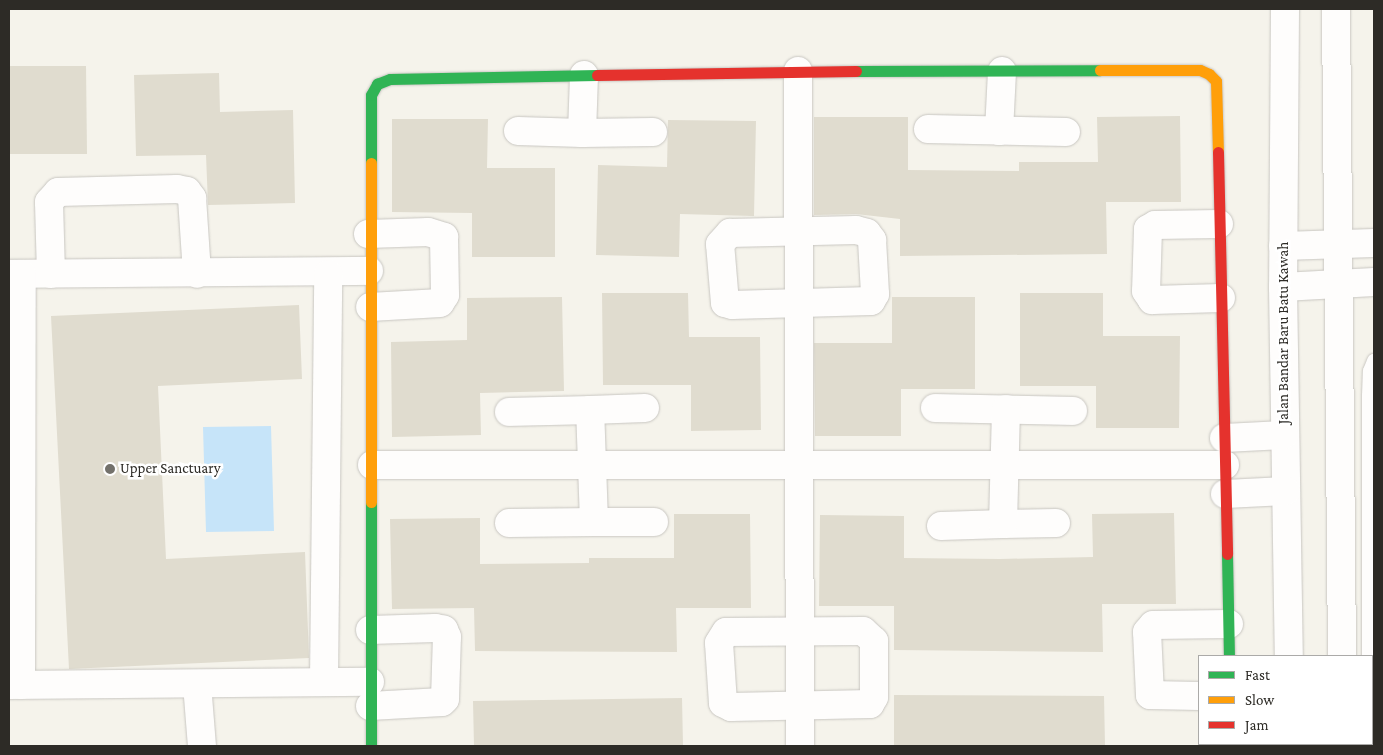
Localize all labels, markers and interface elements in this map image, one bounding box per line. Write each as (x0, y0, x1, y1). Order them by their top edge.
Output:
street label: Jalan Bandar Baru Batu Kawah (1275, 242, 1293, 424)
place label: Upper Sanctuary (120, 460, 221, 478)
marker: Upper Sanctuary (104, 463, 116, 475)
legend (1198, 655, 1373, 745)
text: Fast (1245, 667, 1270, 683)
text: Slow (1245, 692, 1274, 708)
text: Jam (1245, 717, 1268, 733)

